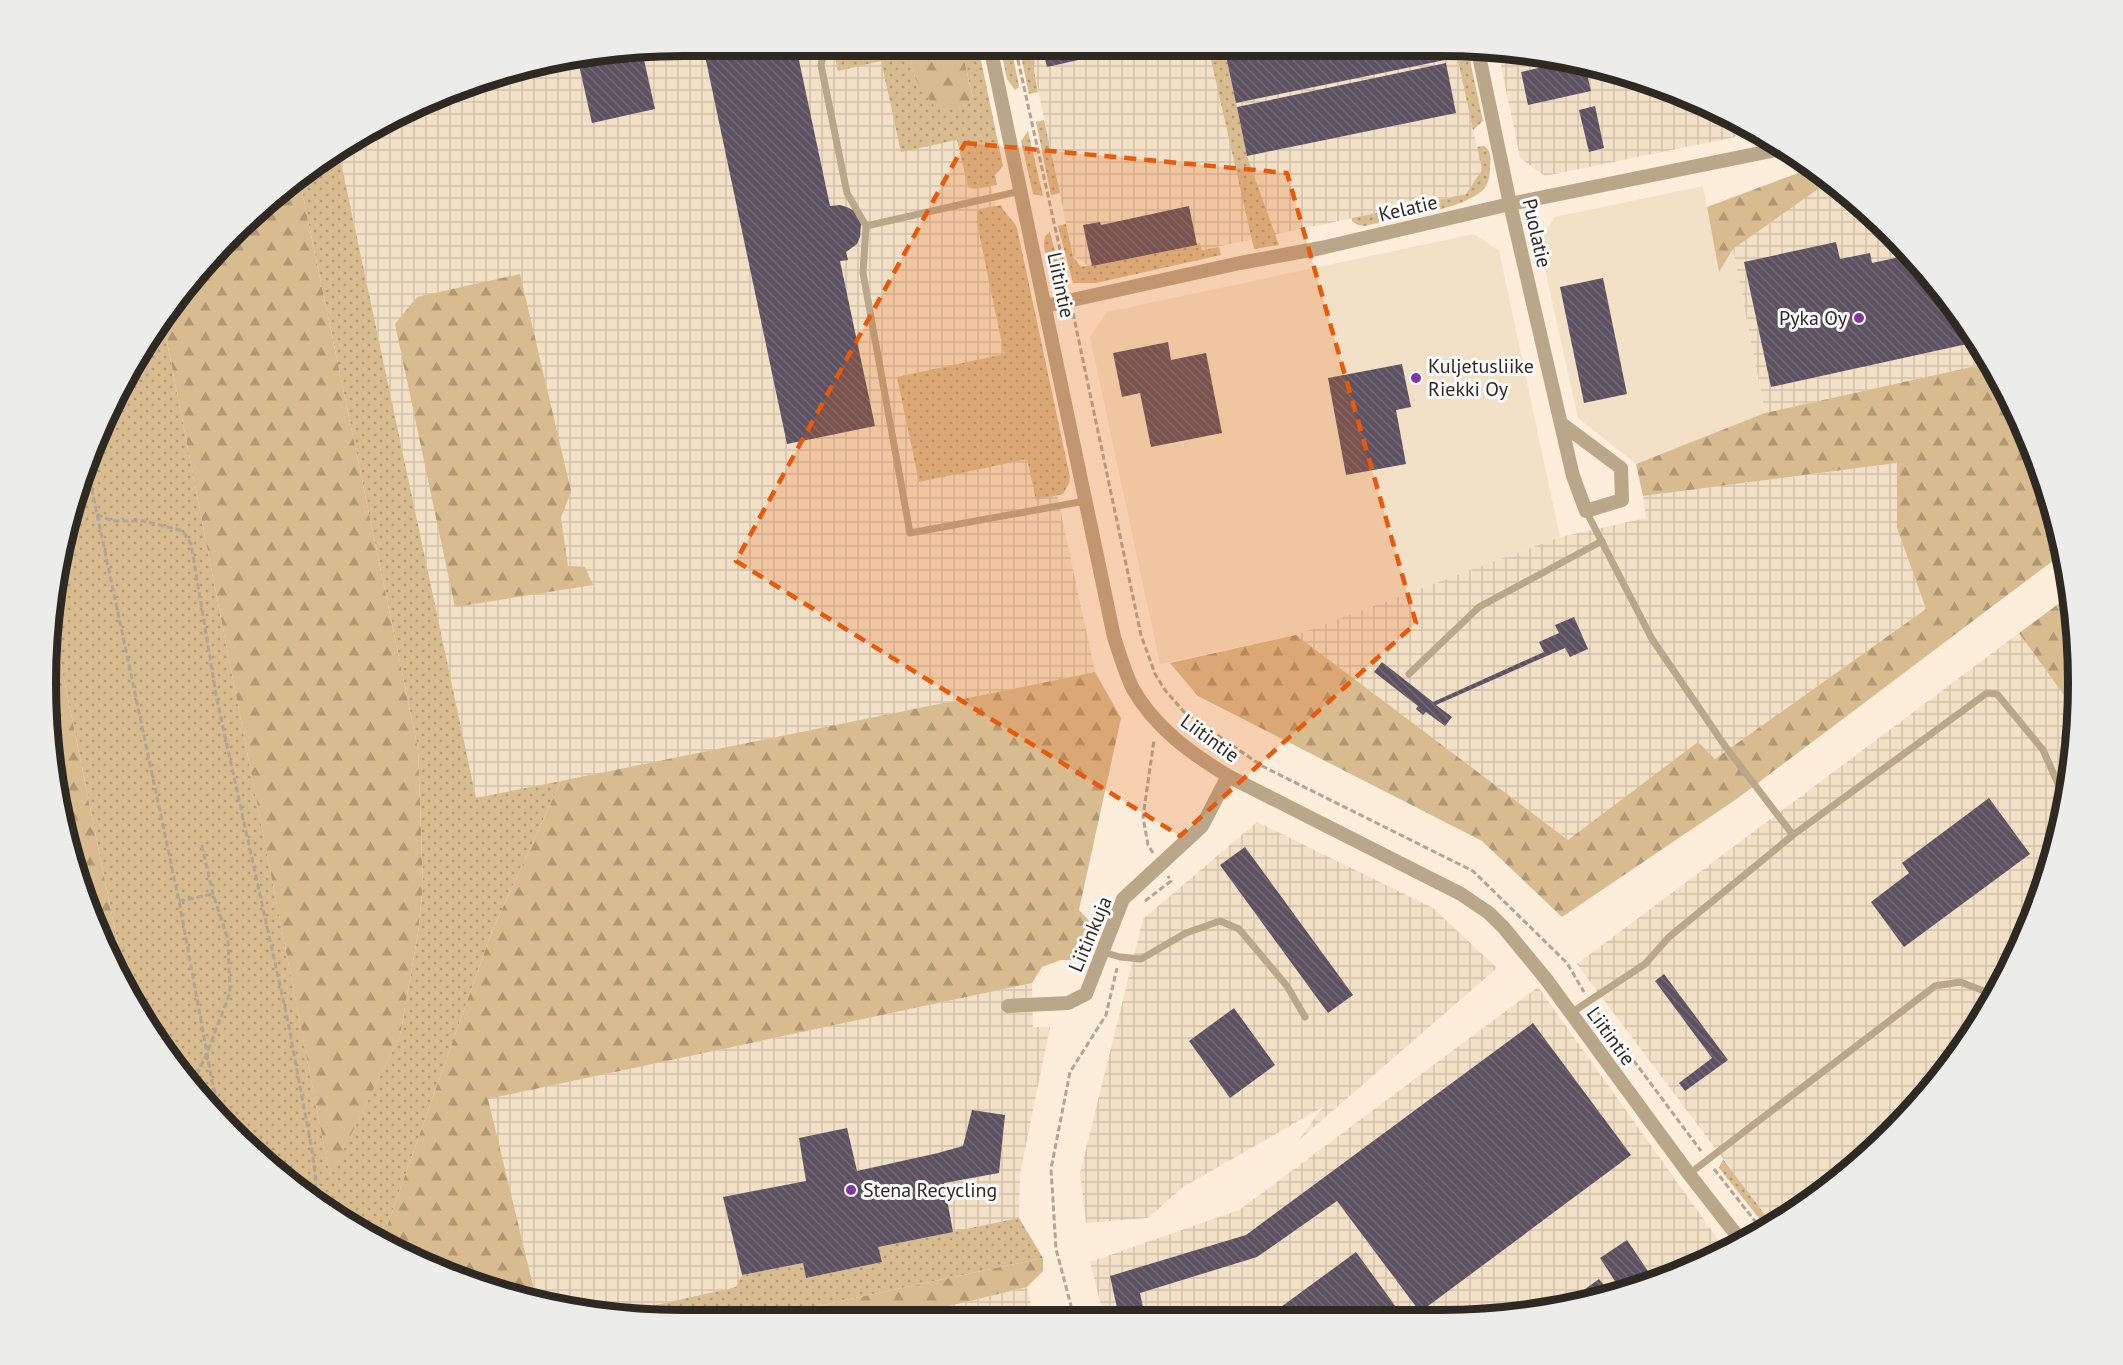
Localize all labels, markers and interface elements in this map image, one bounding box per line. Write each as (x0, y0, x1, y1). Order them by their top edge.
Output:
street label: Kelatie (1376, 189, 1440, 227)
street label: Puolatie (1516, 196, 1558, 270)
street label: Liitintie (1041, 250, 1081, 320)
place label: Pyka Oy (1779, 305, 1848, 331)
marker: Pyka Oy (1852, 311, 1866, 325)
place label: Kuljetusliike Riekki Oy (1428, 353, 1534, 402)
marker: Kuljetusliike Riekki Oy (1409, 371, 1423, 385)
street label: Liitintie (1175, 708, 1245, 768)
street label: Liitinkuja (1062, 892, 1118, 976)
street label: Liitintie (1581, 1001, 1641, 1071)
place label: Stena Recycling (863, 1177, 997, 1203)
marker: Stena Recycling (844, 1183, 858, 1197)

